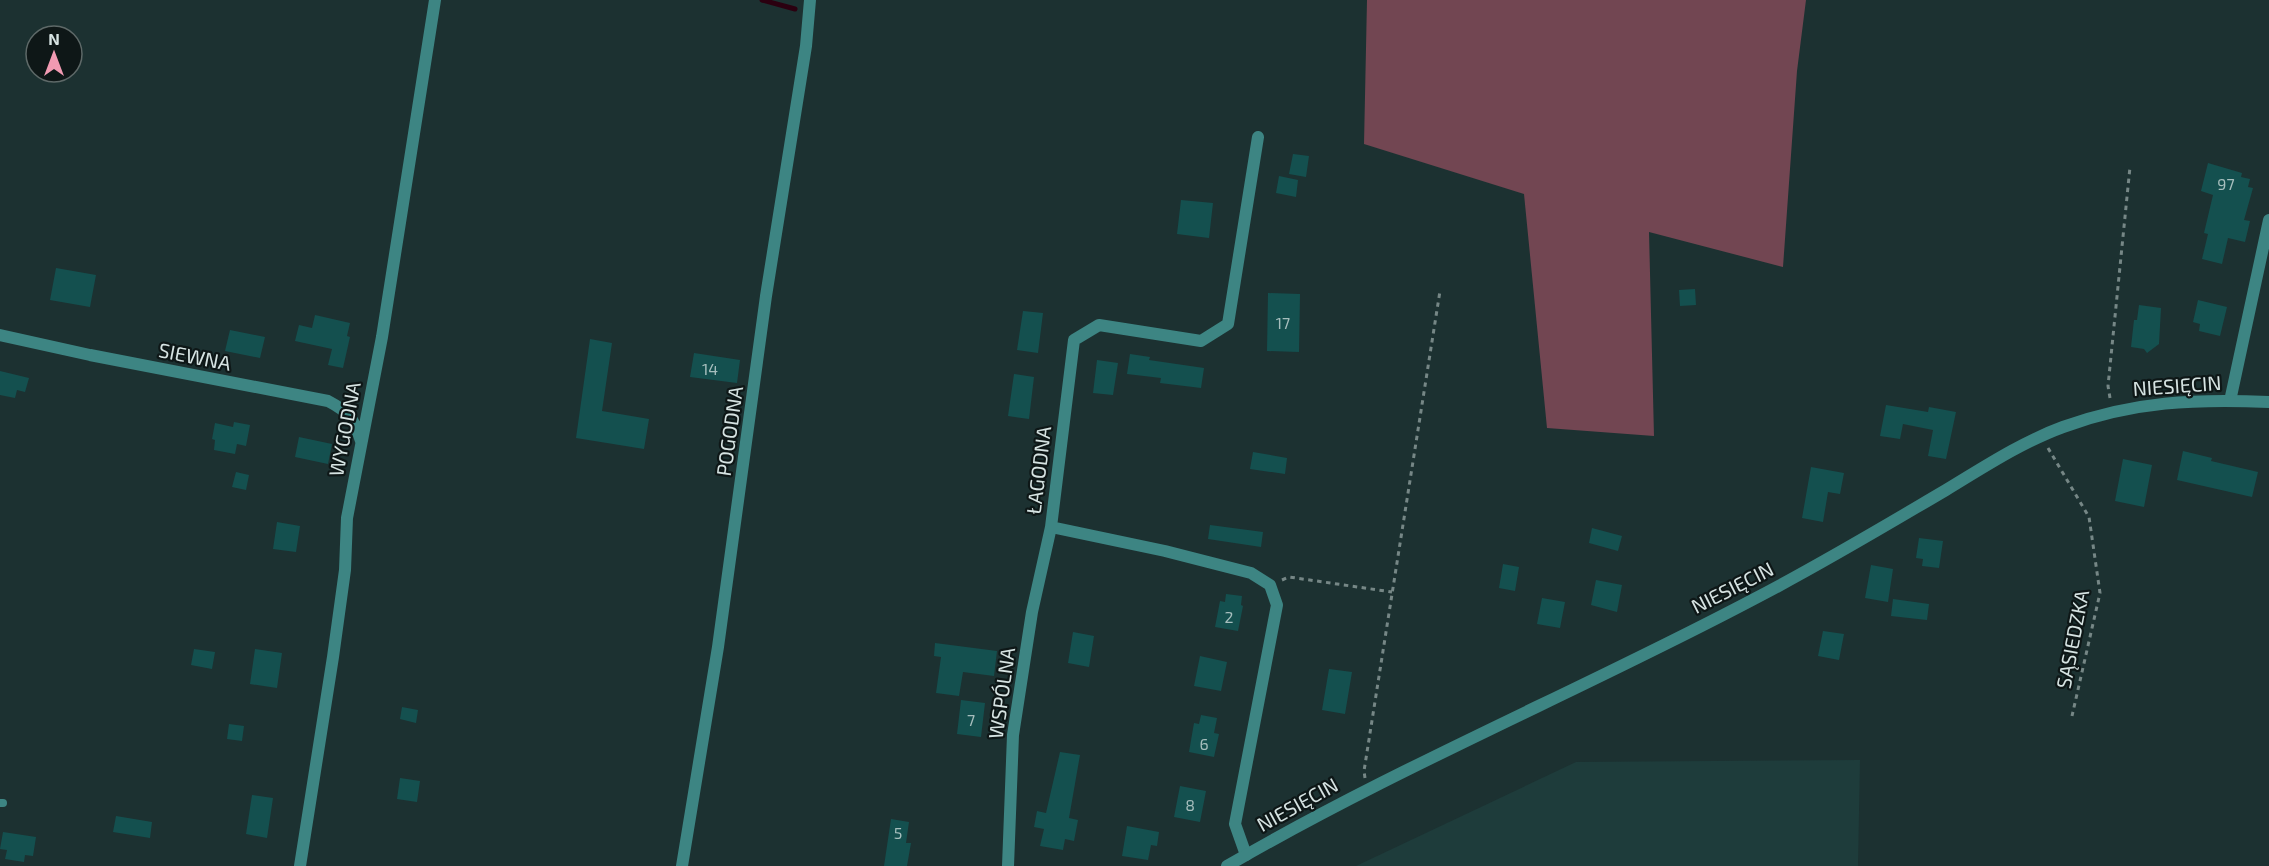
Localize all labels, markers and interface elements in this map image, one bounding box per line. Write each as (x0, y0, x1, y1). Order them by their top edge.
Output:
north arrow (24, 24, 84, 84)
text: N (48, 29, 60, 48)
house number: 97 (2217, 174, 2235, 193)
house number: 17 (1276, 313, 1290, 332)
street label: SIEWNA (157, 337, 234, 375)
house number: 14 (702, 359, 718, 378)
street label: NIESIĘCIN (2132, 370, 2222, 400)
street label: WYGODNA (323, 379, 365, 478)
street label: POGODNA (711, 384, 747, 478)
street label: ŁAGODNA (1021, 424, 1055, 515)
street label: NIESIĘCIN (1687, 556, 1777, 618)
street label: SĄSIEDZKA (2051, 587, 2093, 690)
house number: 2 (1225, 607, 1234, 626)
street label: WSPÓLNA (983, 645, 1019, 740)
house number: 7 (967, 710, 975, 729)
house number: 6 (1199, 734, 1209, 753)
street label: NIESIĘCIN (1252, 772, 1342, 836)
house number: 8 (1185, 795, 1195, 814)
house number: 5 (894, 823, 902, 842)

